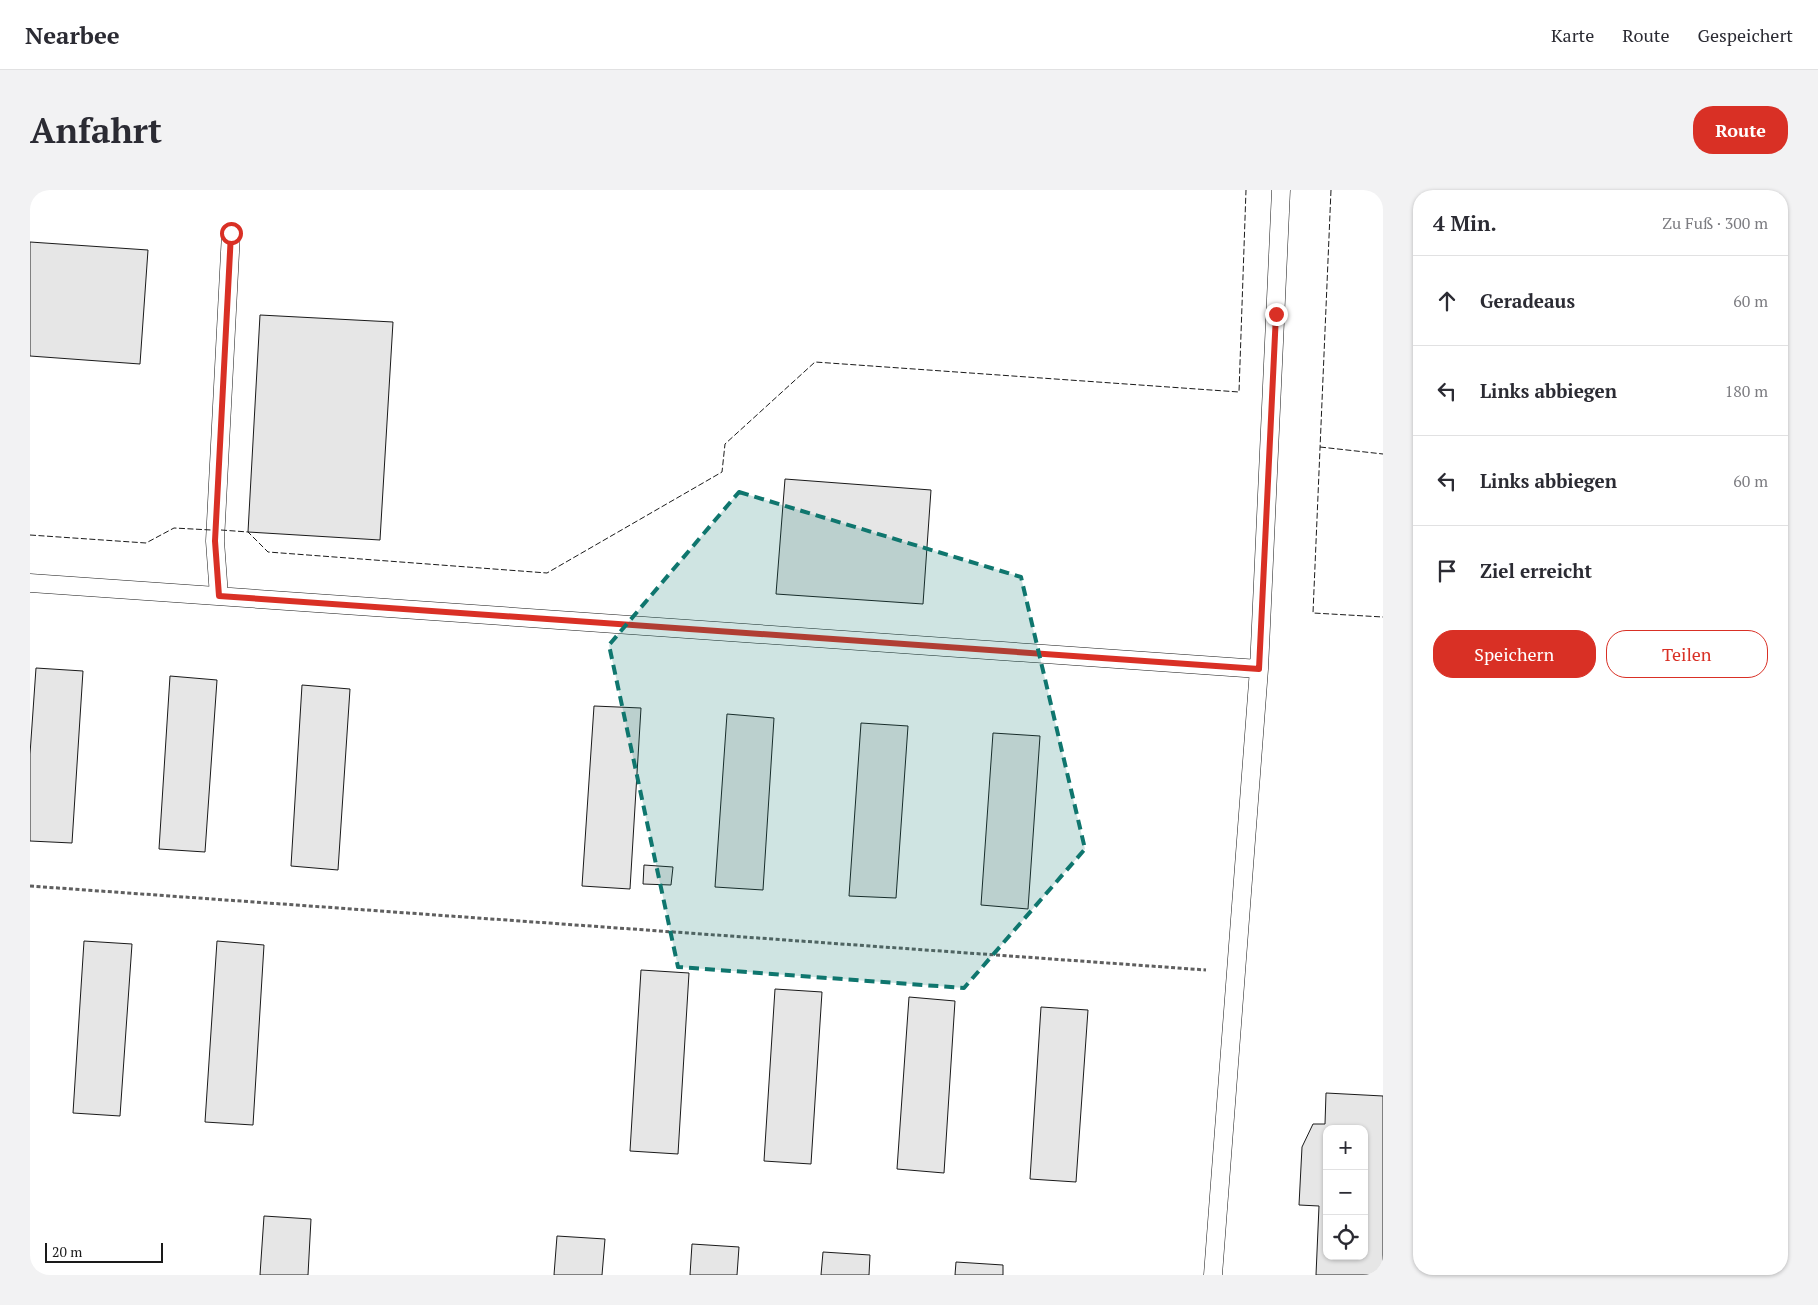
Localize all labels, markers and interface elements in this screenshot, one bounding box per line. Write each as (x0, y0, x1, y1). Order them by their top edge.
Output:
text: Nearbee (25, 19, 120, 51)
text: Karte (1551, 23, 1594, 47)
text: Route (1622, 23, 1670, 47)
text: Gespeichert (1698, 23, 1793, 47)
button: Route (1693, 106, 1788, 154)
text: Anfahrt (30, 107, 162, 153)
text: 4 Min. (1433, 209, 1497, 237)
text: Zu Fuß · 300 m (1662, 212, 1768, 234)
route start (220, 222, 243, 245)
icon: ahead (1433, 287, 1461, 315)
text: Geradeaus (1480, 288, 1575, 313)
text: 60 m (1733, 290, 1768, 312)
route end (1265, 303, 1288, 326)
icon: left (1433, 377, 1461, 405)
text: Links abbiegen (1480, 378, 1617, 403)
text: 180 m (1725, 380, 1768, 402)
icon: left (1433, 467, 1461, 495)
text: Links abbiegen (1480, 468, 1617, 493)
text: 60 m (1733, 470, 1768, 492)
icon: arrive (1433, 557, 1461, 585)
text: Ziel erreicht (1480, 558, 1592, 583)
button: Speichern (1433, 630, 1596, 678)
button: Teilen (1606, 630, 1768, 678)
map controls (1323, 1125, 1368, 1260)
button: + (1323, 1125, 1368, 1170)
button: − (1323, 1170, 1368, 1215)
button: locate (1323, 1215, 1368, 1260)
scale bar (45, 1240, 162, 1263)
text: 20 m (52, 1242, 82, 1261)

